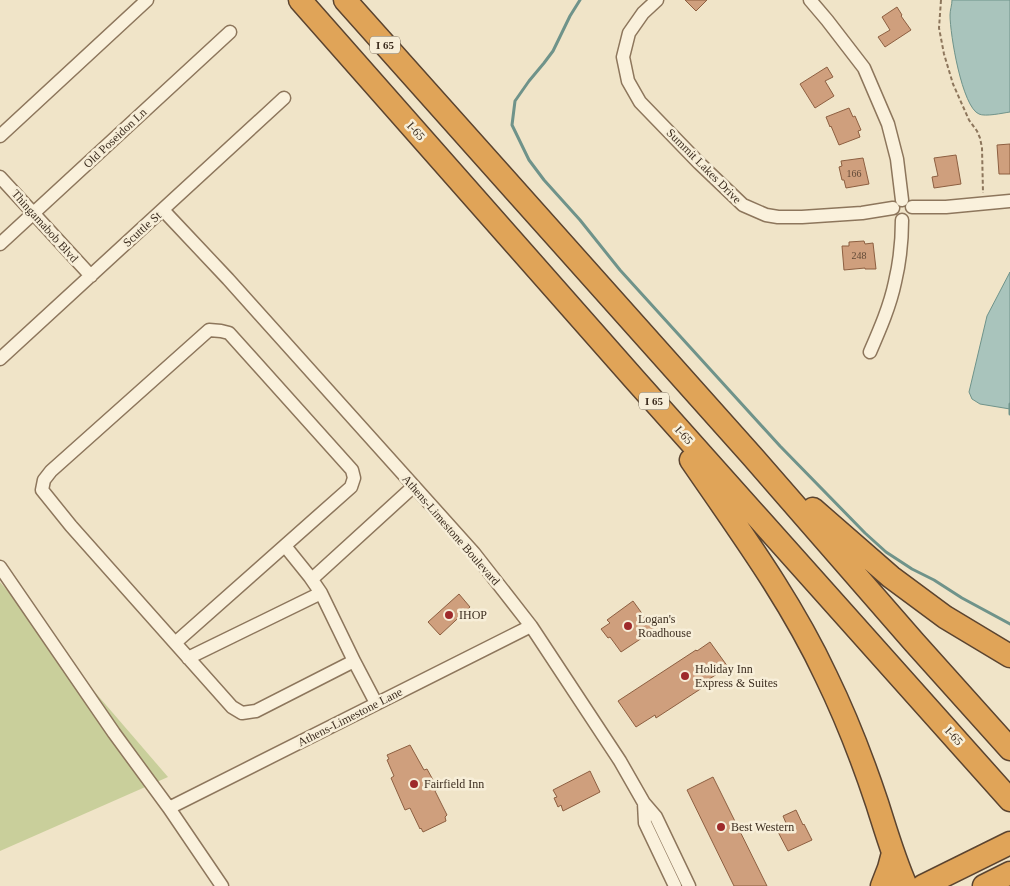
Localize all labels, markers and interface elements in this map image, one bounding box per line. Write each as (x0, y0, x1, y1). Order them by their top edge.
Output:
road number: I 65 (370, 36, 400, 54)
street label: Old Poseidon Ln (80, 105, 150, 171)
street label: I-65 (404, 119, 428, 143)
street label: Summit Lakes Drive (664, 126, 744, 206)
house number: 166 (847, 168, 862, 179)
street label: Thingamabob Blvd (9, 187, 81, 265)
street label: Scuttle St (120, 208, 164, 250)
house number: 248 (852, 250, 867, 261)
road number: I 65 (639, 392, 669, 410)
street label: I-65 (672, 423, 696, 447)
street label: Athens-Limestone Boulevard (399, 472, 503, 588)
place label: IHOP (459, 608, 487, 622)
marker: IHOP (443, 609, 455, 621)
place label: Logan's Roadhouse (638, 612, 691, 640)
marker: Logan's Roadhouse (622, 620, 634, 632)
place label: Holiday Inn Express & Suites (695, 662, 778, 690)
marker: Holiday Inn Express & Suites (679, 670, 691, 682)
street label: Athens-Limestone Lane (295, 685, 405, 749)
street label: I-65 (942, 724, 966, 748)
place label: Fairfield Inn (424, 777, 484, 791)
marker: Fairfield Inn (408, 778, 420, 790)
place label: Best Western (731, 820, 794, 834)
marker: Best Western (715, 821, 727, 833)

